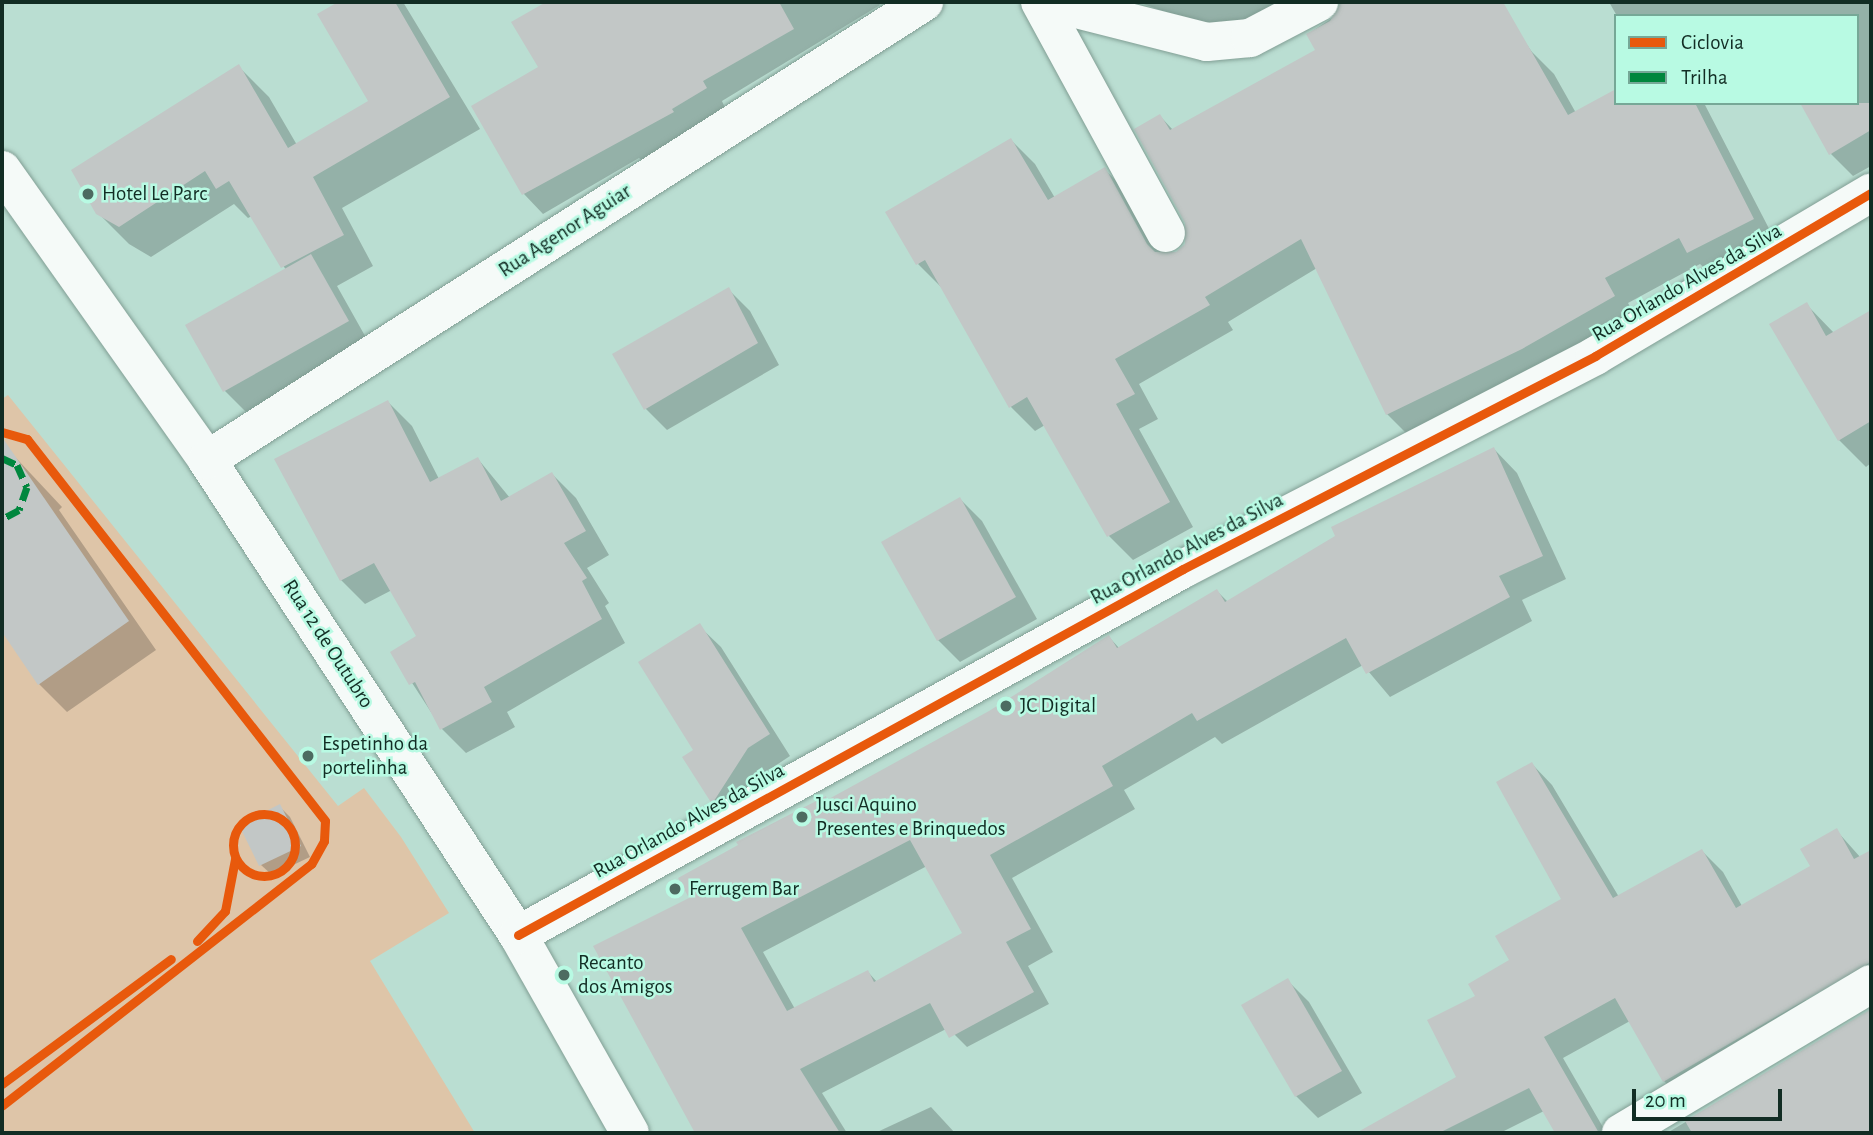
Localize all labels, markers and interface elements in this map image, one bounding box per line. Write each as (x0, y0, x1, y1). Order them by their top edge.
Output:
legend (1614, 14, 1859, 105)
text: Ciclovia (1681, 32, 1744, 53)
text: Trilha (1681, 67, 1728, 88)
street label: Rua Agenor Aguiar (494, 179, 636, 283)
place label: Hotel Le Parc (102, 181, 207, 207)
marker: Hotel Le Parc (80, 186, 96, 202)
street label: Rua Orlando Alves da Silva (1588, 218, 1786, 348)
street label: Rua Orlando Alves da Silva (1086, 487, 1288, 611)
street label: Rua 12 de Outubro (277, 575, 379, 713)
place label: JC Digital (1020, 693, 1096, 719)
marker: JC Digital (998, 698, 1014, 714)
place label: Espetinho da portelinha (322, 731, 428, 781)
marker: Espetinho da portelinha (300, 748, 316, 764)
street label: Rua Orlando Alves da Silva (589, 758, 789, 884)
place label: Jusci Aquino Presentes e Brinquedos (816, 792, 1006, 842)
marker: Jusci Aquino Presentes e Brinquedos (794, 809, 810, 825)
place label: Ferrugem Bar (689, 876, 799, 902)
marker: Ferrugem Bar (667, 881, 683, 897)
place label: Recanto dos Amigos (578, 950, 673, 1000)
marker: Recanto dos Amigos (556, 967, 572, 983)
scale bar (1635, 1076, 1786, 1120)
text: 20 m (1645, 1090, 1686, 1111)

